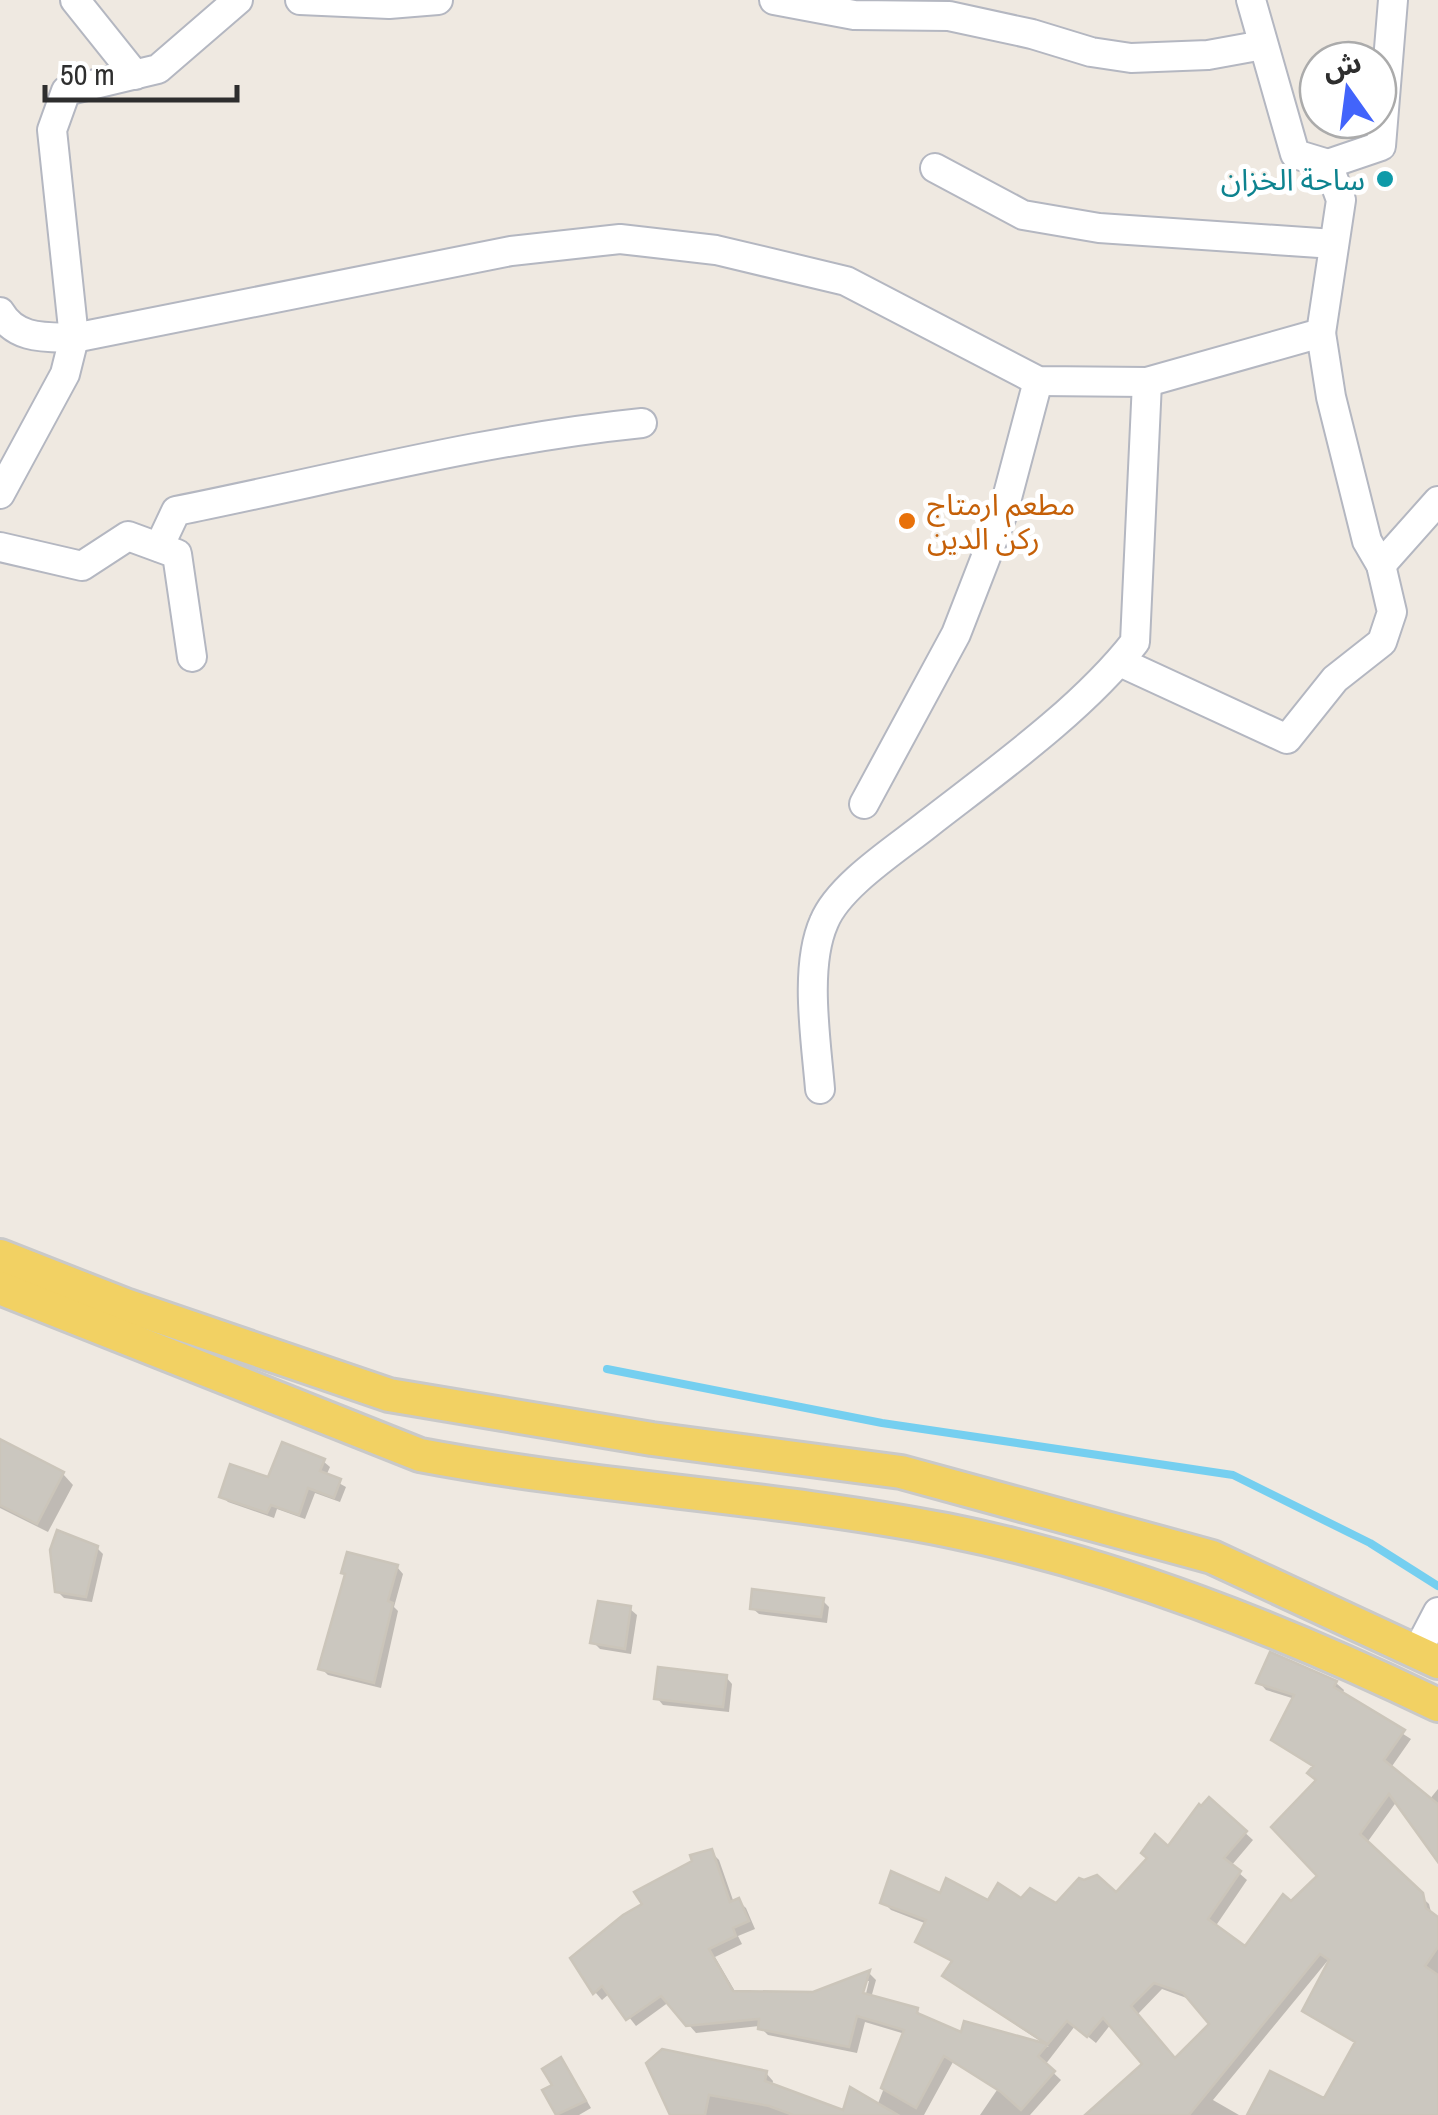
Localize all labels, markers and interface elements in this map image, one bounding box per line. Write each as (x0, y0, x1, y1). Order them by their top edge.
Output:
scale bar (45, 40, 238, 102)
north arrow (1298, 40, 1398, 140)
text: ش (1319, 43, 1365, 89)
text: 50 m (60, 54, 115, 94)
place label: ساحة الخزان (1221, 159, 1365, 199)
marker: ساحة الخزان (1374, 168, 1396, 190)
place label: مطعم ارمتاج ركن الدين (927, 484, 1075, 558)
marker: مطعم ارمتاج ركن الدين (896, 510, 918, 532)

